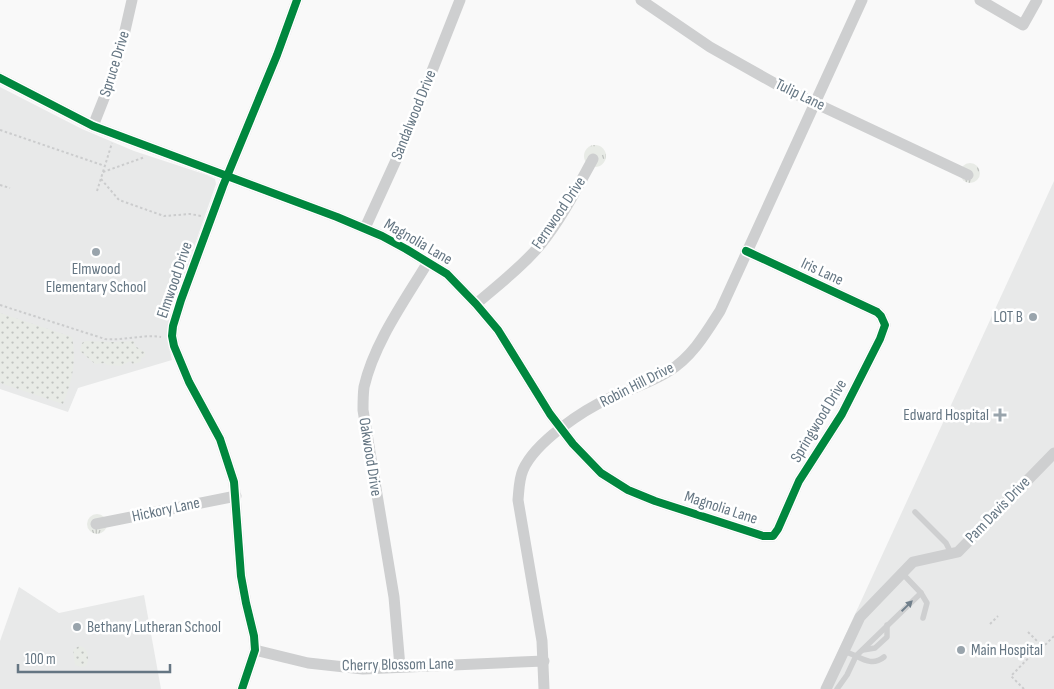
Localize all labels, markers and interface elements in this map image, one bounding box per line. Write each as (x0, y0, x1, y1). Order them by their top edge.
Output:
street label: Spruce Drive (96, 29, 134, 99)
street label: Sandalwood Drive (387, 67, 441, 163)
street label: Tulip Lane (772, 75, 828, 115)
street label: Fernwood Drive (528, 173, 590, 253)
street label: Magnolia Lane (380, 215, 456, 269)
street label: Elmwood Drive (153, 239, 197, 321)
marker: Elmwood Elementary School (90, 246, 102, 258)
street label: Iris Lane (798, 254, 846, 290)
place label: Elmwood Elementary School (46, 260, 146, 297)
place label: LOT B (994, 308, 1023, 327)
marker: LOT B (1027, 311, 1039, 323)
street label: Robin Hill Drive (597, 358, 677, 412)
street label: Springwood Drive (787, 376, 851, 466)
place label: Edward Hospital (903, 406, 989, 425)
marker: Edward Hospital (993, 408, 1007, 422)
street label: Oakwood Drive (354, 416, 386, 498)
street label: Pam Davis Drive (962, 473, 1034, 547)
street label: Magnolia Lane (682, 487, 760, 529)
street label: Hickory Lane (130, 494, 202, 526)
one-way arrow (900, 601, 912, 613)
place label: Bethany Lutheran School (87, 618, 221, 637)
marker: Bethany Lutheran School (71, 621, 83, 633)
place label: Main Hospital (971, 641, 1043, 660)
scale bar (18, 642, 170, 674)
marker: Main Hospital (955, 644, 967, 656)
text: 100 m (25, 650, 56, 669)
street label: Cherry Blossom Lane (342, 655, 454, 675)

